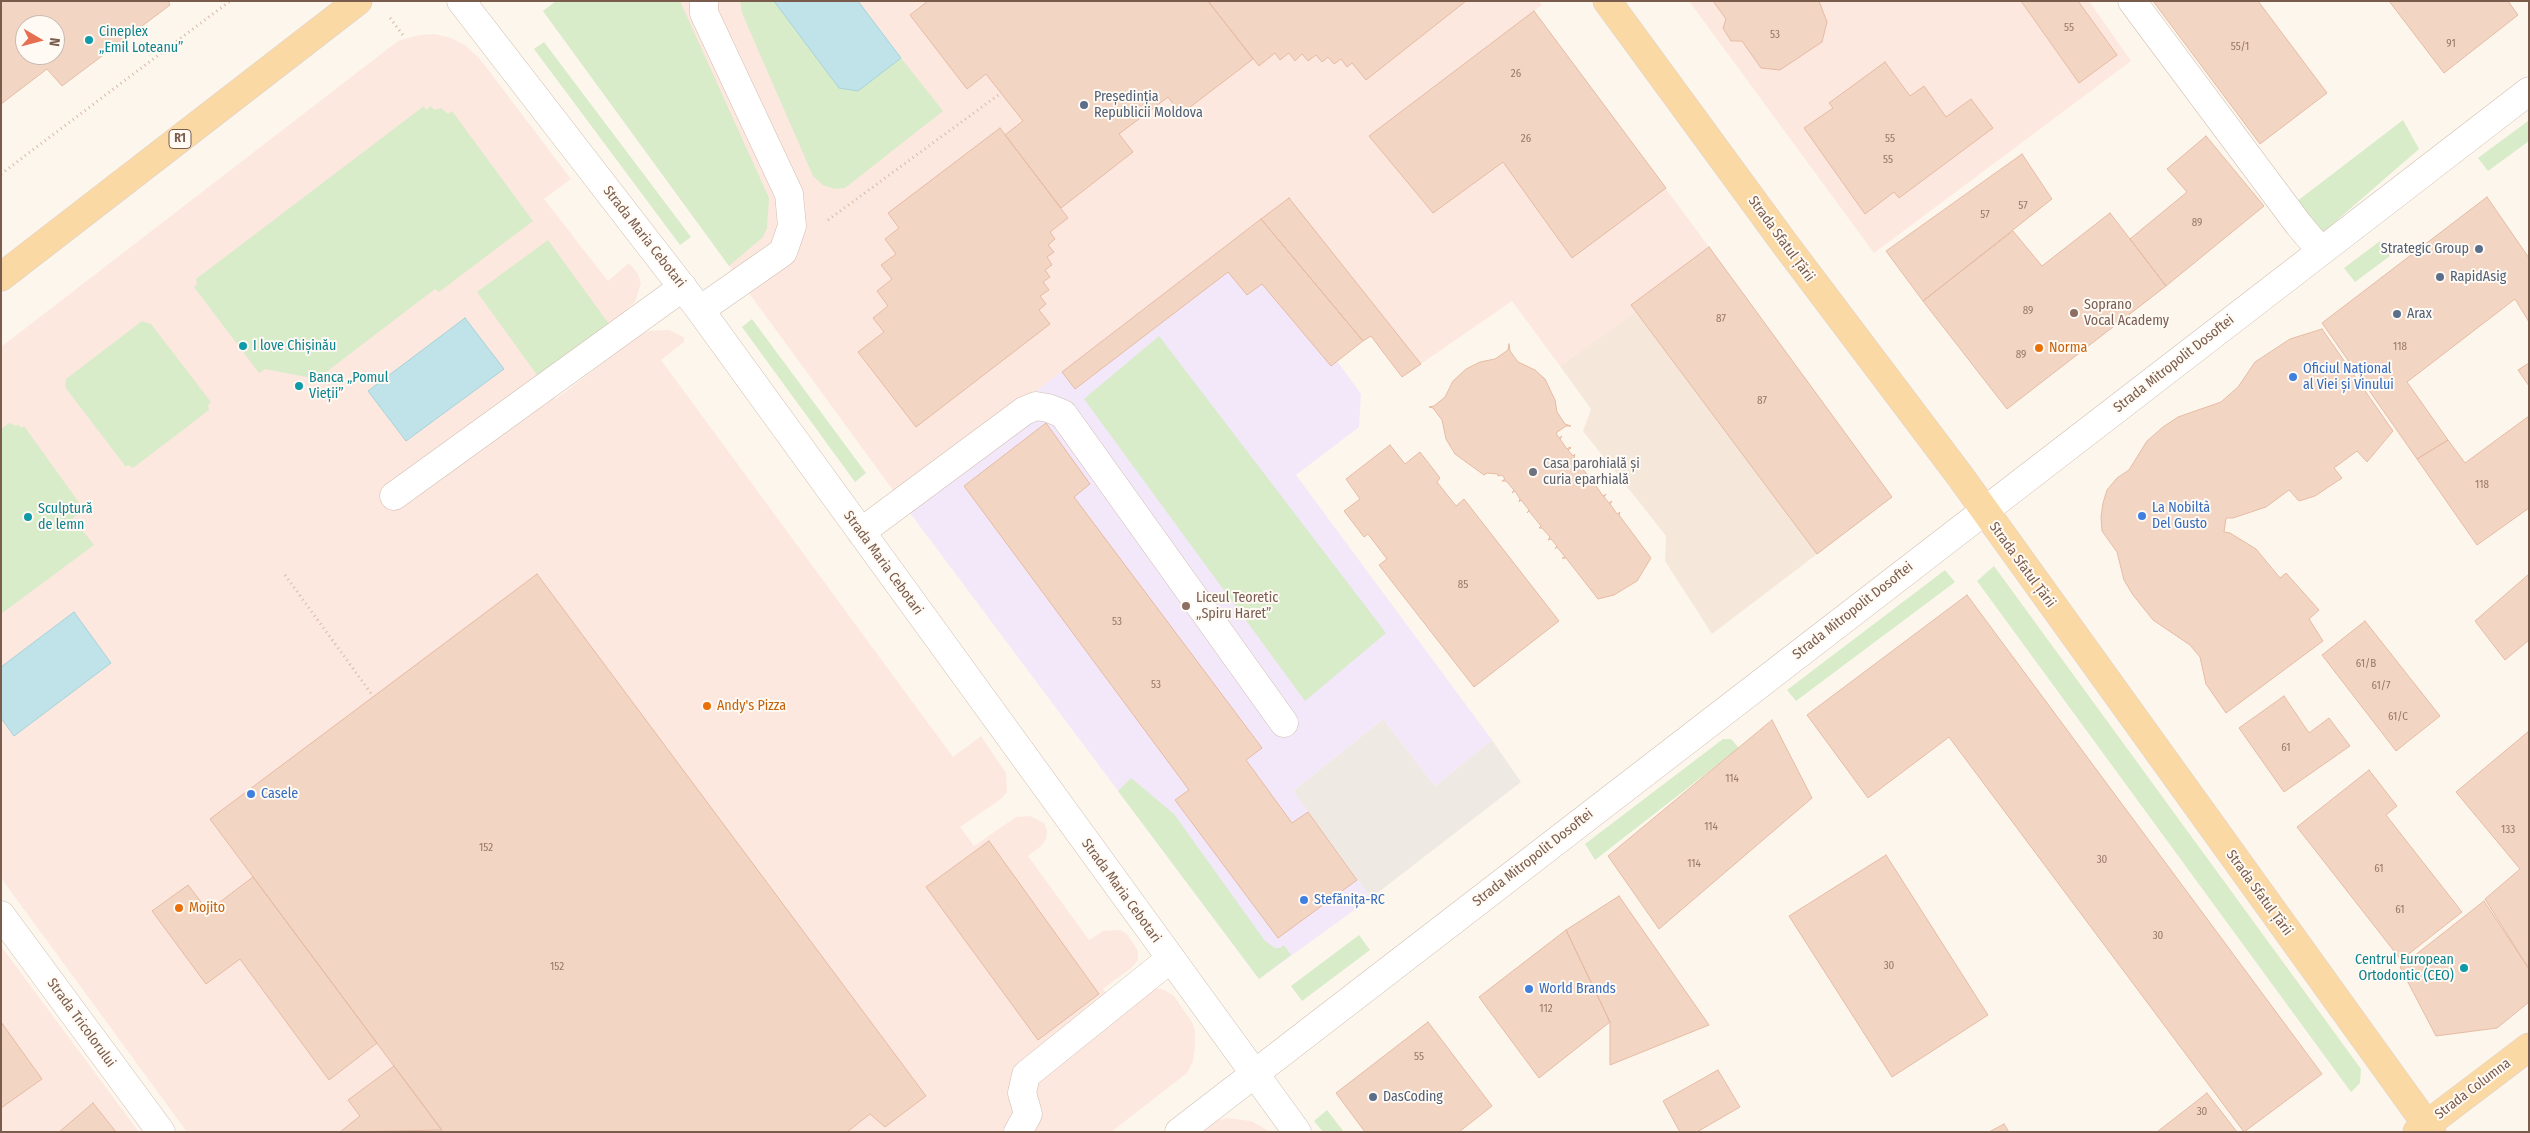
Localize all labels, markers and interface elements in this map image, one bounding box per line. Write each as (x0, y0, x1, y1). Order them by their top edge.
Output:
north arrow (15, 15, 65, 65)
house number: 55 (2064, 21, 2074, 35)
place label: Cineplex „Emil Loteanu” (99, 24, 183, 56)
house number: 53 (1770, 28, 1780, 42)
marker: Cineplex „Emil Loteanu” (83, 34, 95, 46)
text: N (45, 37, 63, 47)
house number: 91 (2446, 37, 2456, 51)
house number: 55/1 (2231, 40, 2249, 54)
house number: 26 (1511, 67, 1521, 81)
place label: Președinția Republicii Moldova (1094, 89, 1203, 121)
marker: Președinția Republicii Moldova (1078, 99, 1090, 111)
road number: R1 (169, 130, 191, 148)
house number: 26 (1521, 132, 1531, 146)
house number: 55 (1885, 132, 1895, 146)
house number: 55 (1883, 153, 1893, 167)
street label: Strada Maria Cebotari (599, 183, 689, 291)
street label: Strada Sfatul Țării (1744, 193, 1818, 285)
house number: 57 (2018, 199, 2028, 213)
house number: 57 (1980, 208, 1990, 222)
house number: 89 (2192, 216, 2202, 230)
place label: Strategic Group (2381, 241, 2469, 257)
marker: Strategic Group (2473, 243, 2485, 255)
place label: RapidAsig (2450, 269, 2506, 285)
marker: RapidAsig (2434, 271, 2446, 283)
place label: Soprano Vocal Academy (2084, 297, 2169, 330)
house number: 89 (2023, 304, 2033, 318)
place label: Arax (2407, 306, 2432, 322)
marker: Soprano Vocal Academy (2068, 307, 2080, 319)
marker: Arax (2391, 308, 2403, 320)
house number: 87 (1716, 312, 1726, 326)
street label: Strada Mitropolit Dosoftei (2110, 312, 2238, 416)
place label: I love Chișinău (253, 338, 336, 354)
marker: I love Chișinău (237, 340, 249, 352)
place label: Norma (2049, 340, 2087, 356)
house number: 118 (2393, 340, 2407, 354)
marker: Norma (2033, 342, 2045, 354)
house number: 89 (2016, 348, 2026, 362)
place label: Oficiul Național al Viei și Vinului (2303, 361, 2394, 394)
place label: Banca „Pomul Vieții” (309, 370, 388, 402)
marker: Oficiul Național al Viei și Vinului (2287, 371, 2299, 383)
marker: Banca „Pomul Vieții” (293, 380, 305, 392)
house number: 87 (1757, 394, 1767, 408)
place label: Casa parohială și curia eparhială (1543, 456, 1640, 488)
marker: Casa parohială și curia eparhială (1527, 466, 1539, 478)
house number: 118 (2475, 478, 2489, 492)
place label: La Nobiltà Del Gusto (2152, 500, 2210, 532)
place label: Sculptură de lemn (38, 501, 93, 534)
street label: Strada Maria Cebotari (840, 508, 926, 618)
marker: La Nobiltà Del Gusto (2136, 510, 2148, 522)
marker: Sculptură de lemn (22, 511, 34, 523)
street label: Strada Sfatul Țării (1985, 519, 2059, 611)
street label: Strada Mitropolit Dosoftei (1789, 559, 1917, 663)
house number: 85 (1458, 578, 1468, 592)
place label: Liceul Teoretic „Spiru Haret” (1196, 590, 1278, 622)
marker: Liceul Teoretic „Spiru Haret” (1180, 600, 1192, 612)
house number: 53 (1112, 615, 1122, 629)
house number: 61/B (2356, 657, 2376, 671)
house number: 53 (1151, 678, 1161, 692)
house number: 61/7 (2372, 679, 2390, 693)
place label: Andy's Pizza (717, 698, 786, 714)
marker: Andy's Pizza (701, 700, 713, 712)
house number: 61/C (2388, 710, 2408, 724)
house number: 61 (2281, 741, 2291, 755)
house number: 114 (1725, 772, 1739, 786)
place label: Casele (261, 786, 298, 802)
marker: Casele (245, 788, 257, 800)
street label: Strada Mitropolit Dosoftei (1469, 806, 1597, 910)
house number: 114 (1704, 820, 1718, 834)
house number: 133 (2501, 823, 2515, 837)
street label: Strada Maria Cebotari (1078, 836, 1164, 946)
house number: 152 (479, 841, 493, 855)
street label: Strada Sfatul Țării (2222, 847, 2296, 939)
house number: 30 (2097, 853, 2107, 867)
house number: 114 (1687, 857, 1701, 871)
house number: 61 (2374, 862, 2384, 876)
place label: Stefănița-RC (1314, 892, 1385, 908)
marker: Stefănița-RC (1298, 894, 1310, 906)
place label: Mojito (189, 900, 225, 916)
marker: Mojito (173, 902, 185, 914)
house number: 61 (2395, 903, 2405, 917)
house number: 30 (2153, 929, 2163, 943)
place label: Centrul European Ortodontic (CEO) (2355, 952, 2454, 984)
house number: 30 (1884, 959, 1894, 973)
house number: 152 (550, 960, 564, 974)
marker: Centrul European Ortodontic (CEO) (2458, 962, 2470, 974)
street label: Strada Tricolorului (43, 975, 119, 1071)
place label: World Brands (1539, 981, 1616, 997)
marker: World Brands (1523, 983, 1535, 995)
house number: 112 (1539, 1002, 1553, 1016)
house number: 55 (1414, 1050, 1424, 1064)
street label: Strada Columna (2432, 1055, 2514, 1123)
place label: DasCoding (1383, 1089, 1443, 1105)
marker: DasCoding (1367, 1091, 1379, 1103)
house number: 30 (2197, 1105, 2207, 1119)

